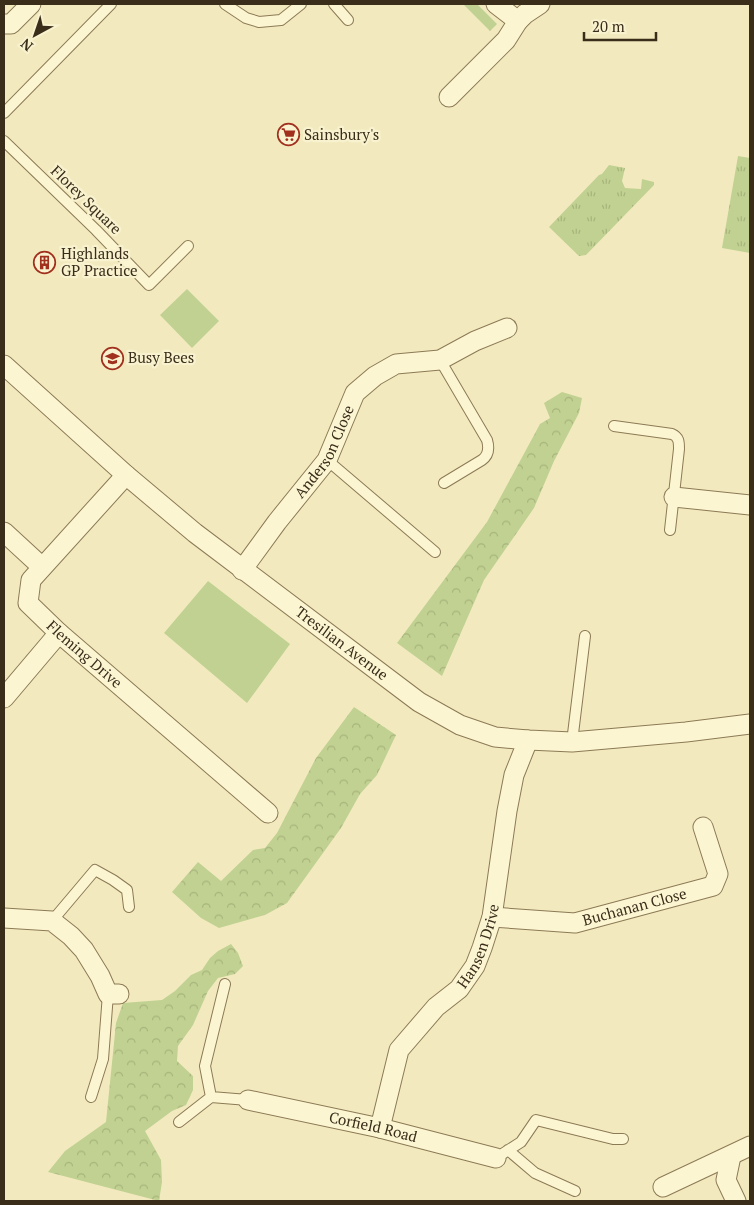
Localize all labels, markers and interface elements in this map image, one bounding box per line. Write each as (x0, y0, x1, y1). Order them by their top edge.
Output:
north arrow (10, 10, 60, 60)
scale bar (584, 10, 656, 42)
text: 20 m (592, 16, 625, 36)
text: N (16, 34, 36, 56)
supermarket icon: Sainsbury's (276, 123, 300, 147)
place label: Sainsbury's (304, 124, 379, 144)
street label: Florey Square (47, 160, 126, 238)
place label: Highlands GP Practice (61, 243, 138, 280)
building icon: Highlands GP Practice (33, 251, 57, 275)
school or university icon: Busy Bees (100, 346, 124, 370)
place label: Busy Bees (128, 347, 194, 367)
street label: Anderson Close (289, 402, 358, 502)
street label: Tresilian Avenue (292, 601, 393, 684)
street label: Fleming Drive (43, 615, 127, 692)
street label: Buchanan Close (580, 883, 689, 930)
street label: Hansen Drive (452, 903, 503, 992)
street label: Corfield Road (327, 1106, 420, 1146)

